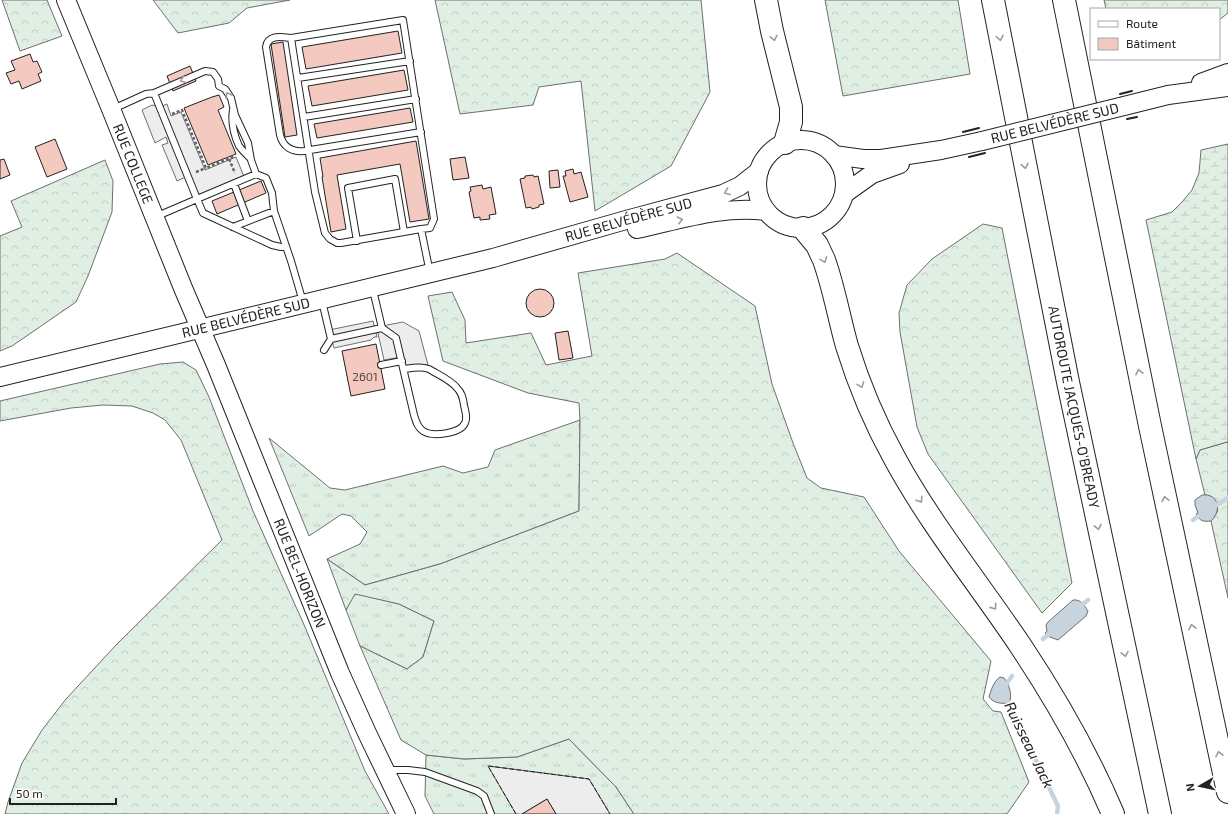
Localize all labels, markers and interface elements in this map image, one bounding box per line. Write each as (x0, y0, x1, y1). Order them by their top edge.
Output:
legend (1090, 8, 1220, 60)
text: Route (1126, 16, 1158, 30)
one-way arrow (769, 35, 777, 41)
one-way arrow (995, 35, 1003, 41)
text: Bâtiment (1126, 36, 1177, 50)
one-way arrow (179, 76, 186, 84)
one-way arrow (225, 92, 233, 99)
street label: RUE BELVÉDÈRE SUD (989, 99, 1120, 147)
street label: RUE COLLEGE (110, 121, 157, 206)
one-way arrow (1020, 163, 1028, 169)
one-way arrow (724, 188, 731, 196)
street label: RUE BELVÉDÈRE SUD (563, 194, 694, 245)
one-way arrow (677, 216, 683, 224)
one-way arrow (820, 257, 828, 264)
street label: RUE BELVÉDÈRE SUD (180, 293, 312, 341)
street label: AUTOROUTE JACQUES-O'BREADY (1045, 304, 1104, 510)
house number: 2601 (352, 369, 378, 383)
one-way arrow (1135, 369, 1143, 375)
one-way arrow (856, 381, 864, 388)
one-way arrow (915, 496, 922, 503)
one-way arrow (1161, 496, 1170, 502)
street label: RUE BEL-HORIZON (271, 516, 330, 630)
one-way arrow (1094, 523, 1102, 530)
one-way arrow (989, 603, 997, 610)
one-way arrow (1188, 623, 1196, 630)
one-way arrow (1121, 651, 1129, 657)
water label: Ruisseau Jack (1001, 699, 1059, 791)
one-way arrow (1216, 750, 1224, 757)
north arrow (1180, 766, 1220, 806)
scale bar (10, 780, 116, 806)
text: N (1183, 783, 1197, 793)
text: 50 m (16, 786, 43, 800)

